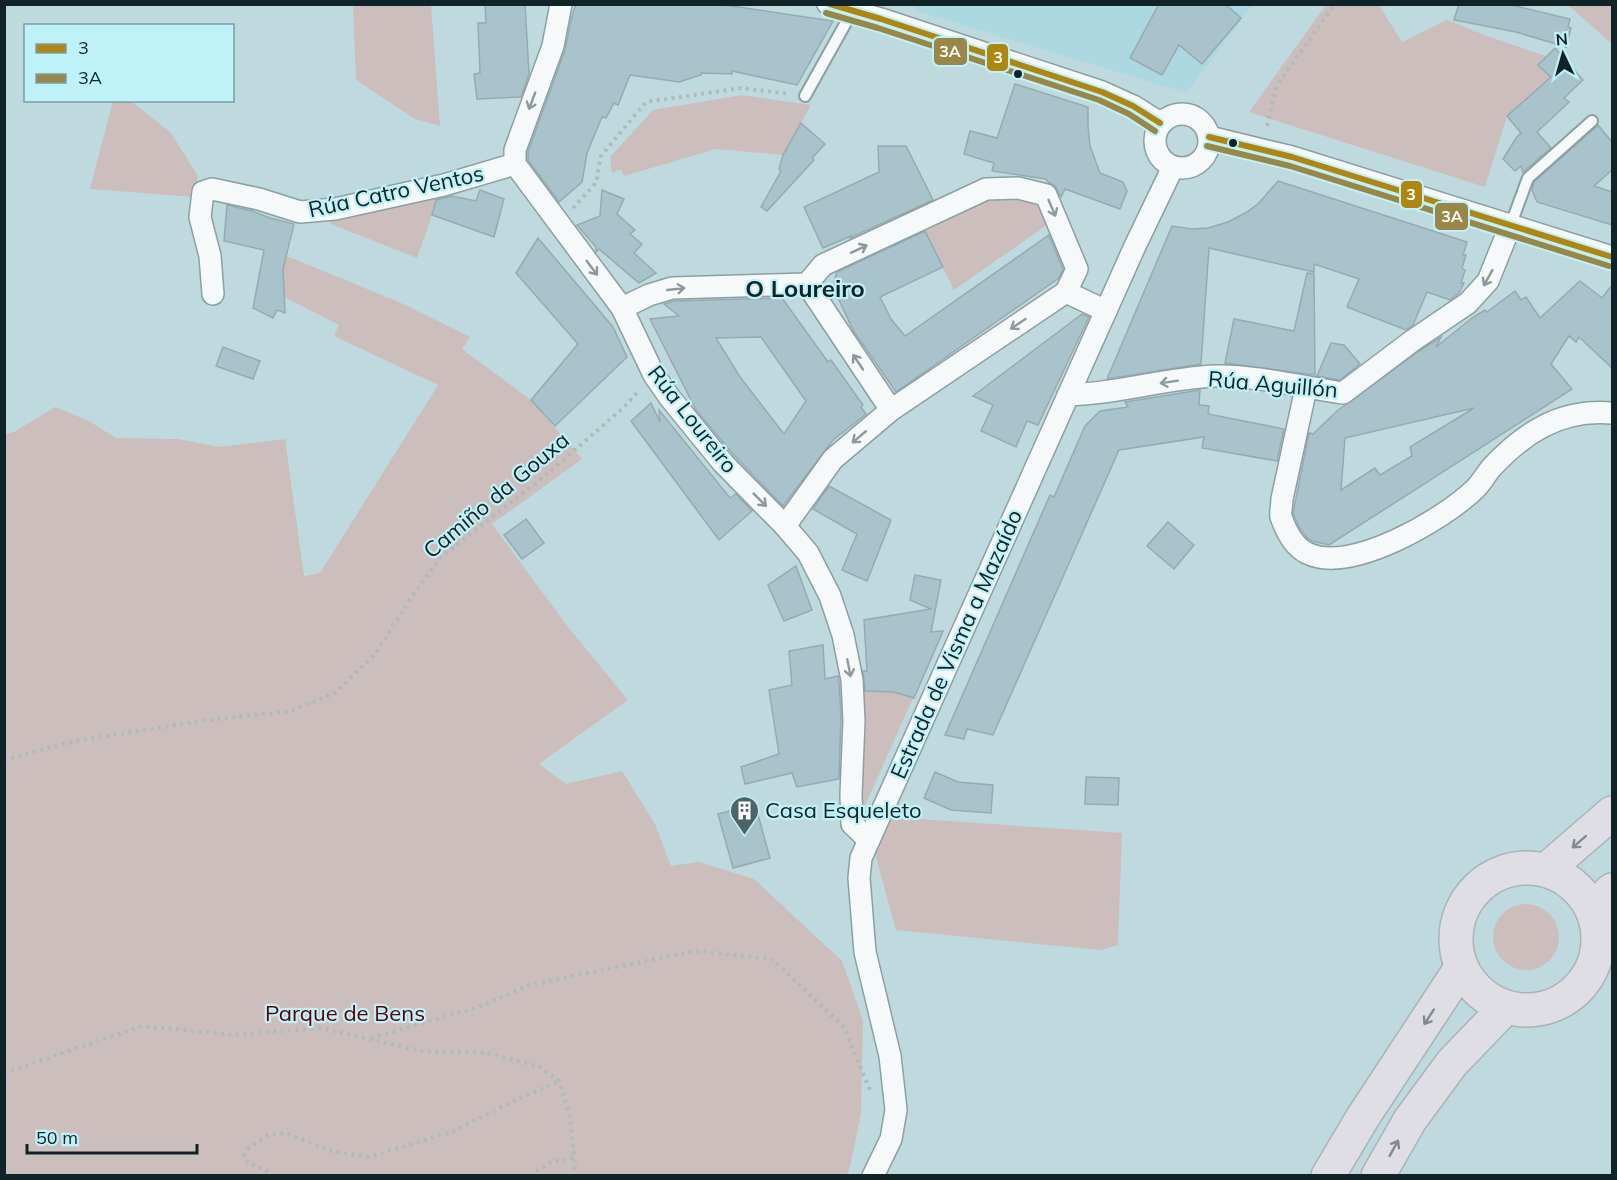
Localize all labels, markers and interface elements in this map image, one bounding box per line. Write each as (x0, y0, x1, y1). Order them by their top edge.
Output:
legend (24, 24, 234, 102)
north arrow (1533, 24, 1593, 84)
text: N (1555, 29, 1569, 50)
text: 3 (78, 36, 89, 59)
line badge: 3A (933, 37, 968, 66)
text: 3A (939, 41, 961, 61)
line badge: 3 (986, 43, 1009, 72)
text: 3 (993, 47, 1003, 67)
text: 3A (78, 66, 102, 89)
unlabelled marker (1012, 68, 1024, 80)
one-way arrow (526, 91, 537, 110)
unlabelled marker (1227, 137, 1239, 149)
street label: Rúa Catro Ventos (306, 159, 486, 223)
line badge: 3 (1400, 180, 1423, 209)
text: 3 (1406, 184, 1416, 204)
one-way arrow (1047, 199, 1058, 217)
line badge: 3A (1434, 202, 1469, 231)
text: 3A (1441, 206, 1463, 226)
one-way arrow (849, 242, 867, 254)
one-way arrow (585, 260, 598, 276)
one-way arrow (1482, 269, 1494, 286)
district label: O Loureiro (745, 273, 865, 303)
one-way arrow (666, 283, 686, 294)
one-way arrow (1010, 318, 1027, 330)
one-way arrow (852, 353, 865, 370)
street label: Rúa Loureiro (642, 359, 744, 479)
street label: Rúa Aguillón (1207, 364, 1339, 404)
one-way arrow (1159, 376, 1179, 387)
street label: Camiño da Gouxa (417, 426, 575, 564)
one-way arrow (852, 430, 867, 444)
one-way arrow (752, 492, 767, 507)
street label: Estrada de Visma a Mazaído (884, 505, 1028, 783)
one-way arrow (844, 658, 855, 677)
building icon: Casa Esqueleto (728, 794, 760, 836)
place label: Casa Esqueleto (765, 796, 922, 824)
one-way arrow (1572, 835, 1587, 849)
park label: Parque de Bens (265, 999, 425, 1027)
one-way arrow (1422, 1008, 1434, 1025)
scale bar (27, 1117, 196, 1155)
text: 50 m (36, 1126, 78, 1149)
one-way arrow (1389, 1139, 1400, 1157)

